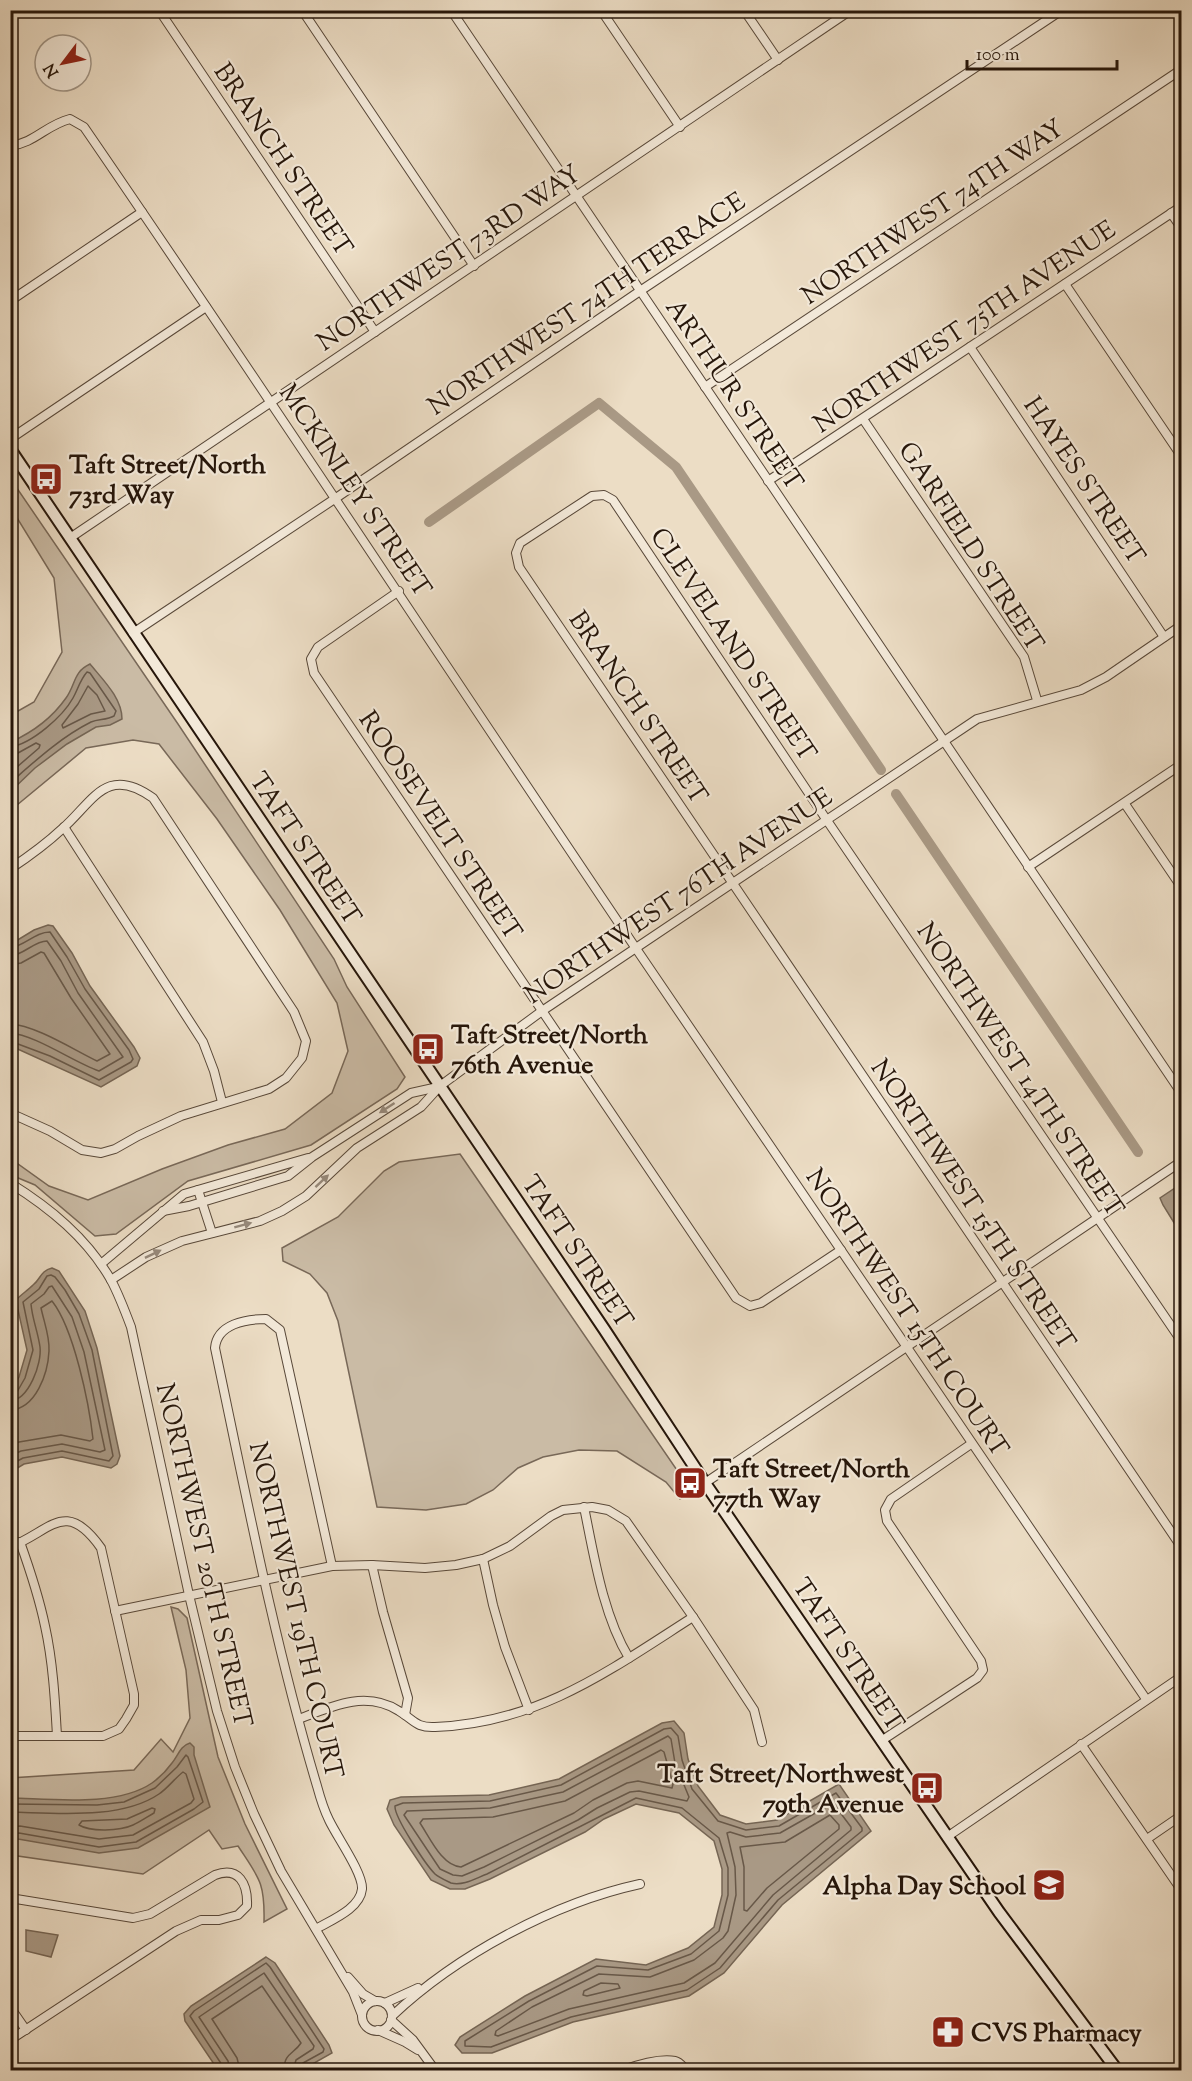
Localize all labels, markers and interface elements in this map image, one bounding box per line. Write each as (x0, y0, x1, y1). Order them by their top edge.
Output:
north arrow (33, 33, 93, 93)
scale bar (967, 33, 1117, 71)
text: 100 m (976, 43, 1020, 69)
street label: BRANCH STREET (203, 56, 360, 264)
text: N (39, 58, 66, 81)
street label: NORTHWEST 74TH WAY (795, 111, 1072, 315)
street label: NORTHWEST 73RD WAY (310, 157, 589, 361)
street label: NORTHWEST 74TH TERRACE (421, 184, 754, 426)
street label: NORTHWEST 75TH AVENUE (807, 213, 1124, 443)
street label: ARTHUR STREET (655, 292, 811, 499)
street label: MCKINLEY STREET (269, 377, 439, 605)
street label: HAYES STREET (1013, 390, 1153, 573)
street label: GARFIELD STREET (888, 435, 1052, 660)
place label: Taft Street/North 73rd Way (69, 448, 267, 515)
bus stop icon: Taft Street/North 73rd Way (28, 461, 64, 497)
street label: CLEVELAND STREET (640, 521, 824, 770)
street label: BRANCH STREET (558, 604, 715, 812)
street label: ROOSEVELT STREET (348, 704, 530, 948)
street label: TAFT STREET (239, 765, 369, 933)
street label: NORTHWEST 76TH AVENUE (518, 780, 841, 1014)
street label: NORTHWEST 14TH STREET (906, 916, 1132, 1225)
place label: Taft Street/North 76th Avenue (451, 1018, 649, 1085)
bus stop icon: Taft Street/North 76th Avenue (410, 1031, 446, 1067)
street label: NORTHWEST 15TH STREET (860, 1052, 1083, 1358)
one-way arrow (379, 1102, 395, 1114)
street label: NORTHWEST 15TH COURT (795, 1162, 1017, 1465)
street label: TAFT STREET (511, 1168, 641, 1336)
one-way arrow (314, 1174, 329, 1188)
one-way arrow (235, 1220, 253, 1229)
one-way arrow (145, 1250, 162, 1259)
street label: NORTHWEST 20TH STREET (145, 1380, 260, 1731)
street label: NORTHWEST 19TH COURT (238, 1439, 351, 1782)
place label: Taft Street/North 77th Way (713, 1452, 911, 1519)
bus stop icon: Taft Street/North 77th Way (672, 1465, 708, 1501)
street label: TAFT STREET (782, 1571, 912, 1739)
place label: Taft Street/Northwest 79th Avenue (657, 1757, 904, 1824)
bus stop icon: Taft Street/Northwest 79th Avenue (909, 1770, 945, 1806)
school or university icon: Alpha Day School (1031, 1867, 1067, 1903)
place label: Alpha Day School (822, 1869, 1027, 1906)
pharmacy icon: CVS Pharmacy (930, 2014, 966, 2050)
place label: CVS Pharmacy (971, 2016, 1142, 2053)

